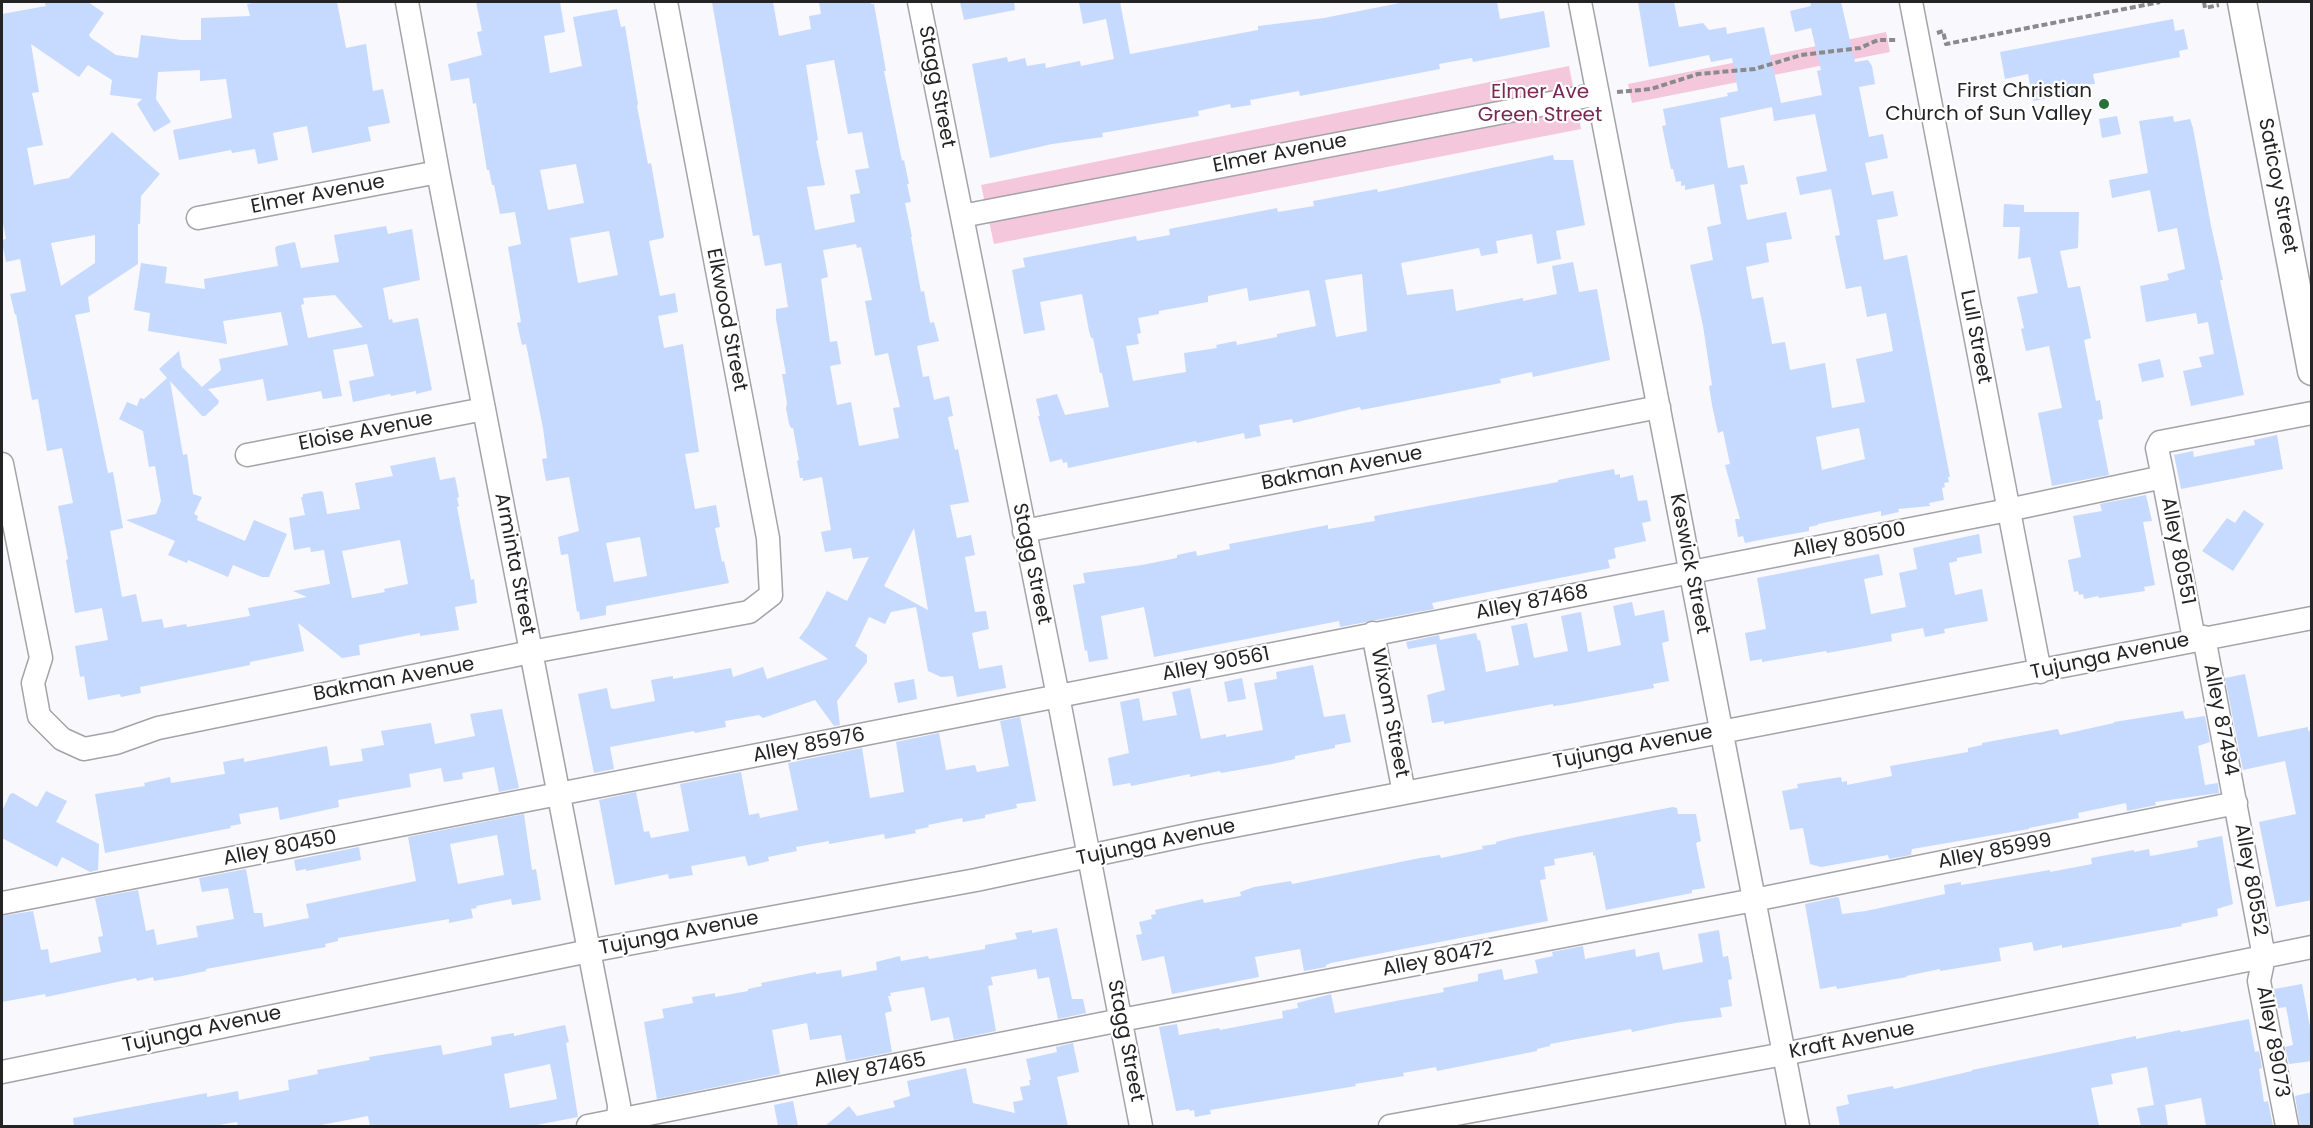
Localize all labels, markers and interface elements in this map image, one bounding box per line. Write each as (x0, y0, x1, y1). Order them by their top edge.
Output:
street label: Stagg Street (912, 24, 960, 150)
place label: First Christian Church of Sun Valley (1885, 80, 2092, 127)
park label: Elmer Ave Green Street (1478, 81, 1602, 128)
marker: First Christian Church of Sun Valley (2097, 97, 2111, 111)
street label: Saticoy Street (2252, 116, 2302, 256)
street label: Elmer Avenue (1211, 129, 1349, 179)
street label: Elmer Avenue (249, 170, 387, 220)
street label: Elkwood Street (700, 247, 752, 393)
street label: Lull Street (1954, 288, 1996, 386)
street label: Eloise Avenue (297, 407, 435, 457)
street label: Bakman Avenue (1259, 442, 1425, 496)
street label: Arminta Street (488, 491, 540, 637)
street label: Keswick Street (1664, 492, 1714, 636)
street label: Alley 80551 (2155, 495, 2199, 607)
street label: Stagg Street (1006, 501, 1056, 627)
street label: Alley 80500 (1790, 518, 1908, 564)
street label: Alley 87468 (1474, 580, 1590, 626)
street label: Tujunga Avenue (2028, 628, 2192, 686)
street label: Alley 90561 (1160, 643, 1272, 687)
street label: Wixom Street (1365, 646, 1413, 780)
street label: Bakman Avenue (311, 653, 477, 707)
street label: Alley 87494 (2197, 662, 2243, 778)
street label: Tujunga Avenue (1551, 721, 1715, 775)
street label: Alley 85976 (751, 723, 867, 769)
street label: Tujunga Avenue (1074, 814, 1238, 872)
street label: Alley 80552 (2228, 822, 2272, 938)
street label: Alley 80450 (221, 826, 339, 872)
street label: Alley 85999 (1936, 829, 2054, 875)
street label: Tujunga Avenue (597, 907, 761, 961)
street label: Alley 80472 (1380, 937, 1496, 983)
street label: Stagg Street (1101, 978, 1149, 1104)
street label: Alley 89073 (2250, 984, 2294, 1100)
street label: Tujunga Avenue (120, 1001, 284, 1059)
street label: Kraft Avenue (1787, 1017, 1917, 1065)
street label: Alley 87465 (812, 1048, 928, 1094)

